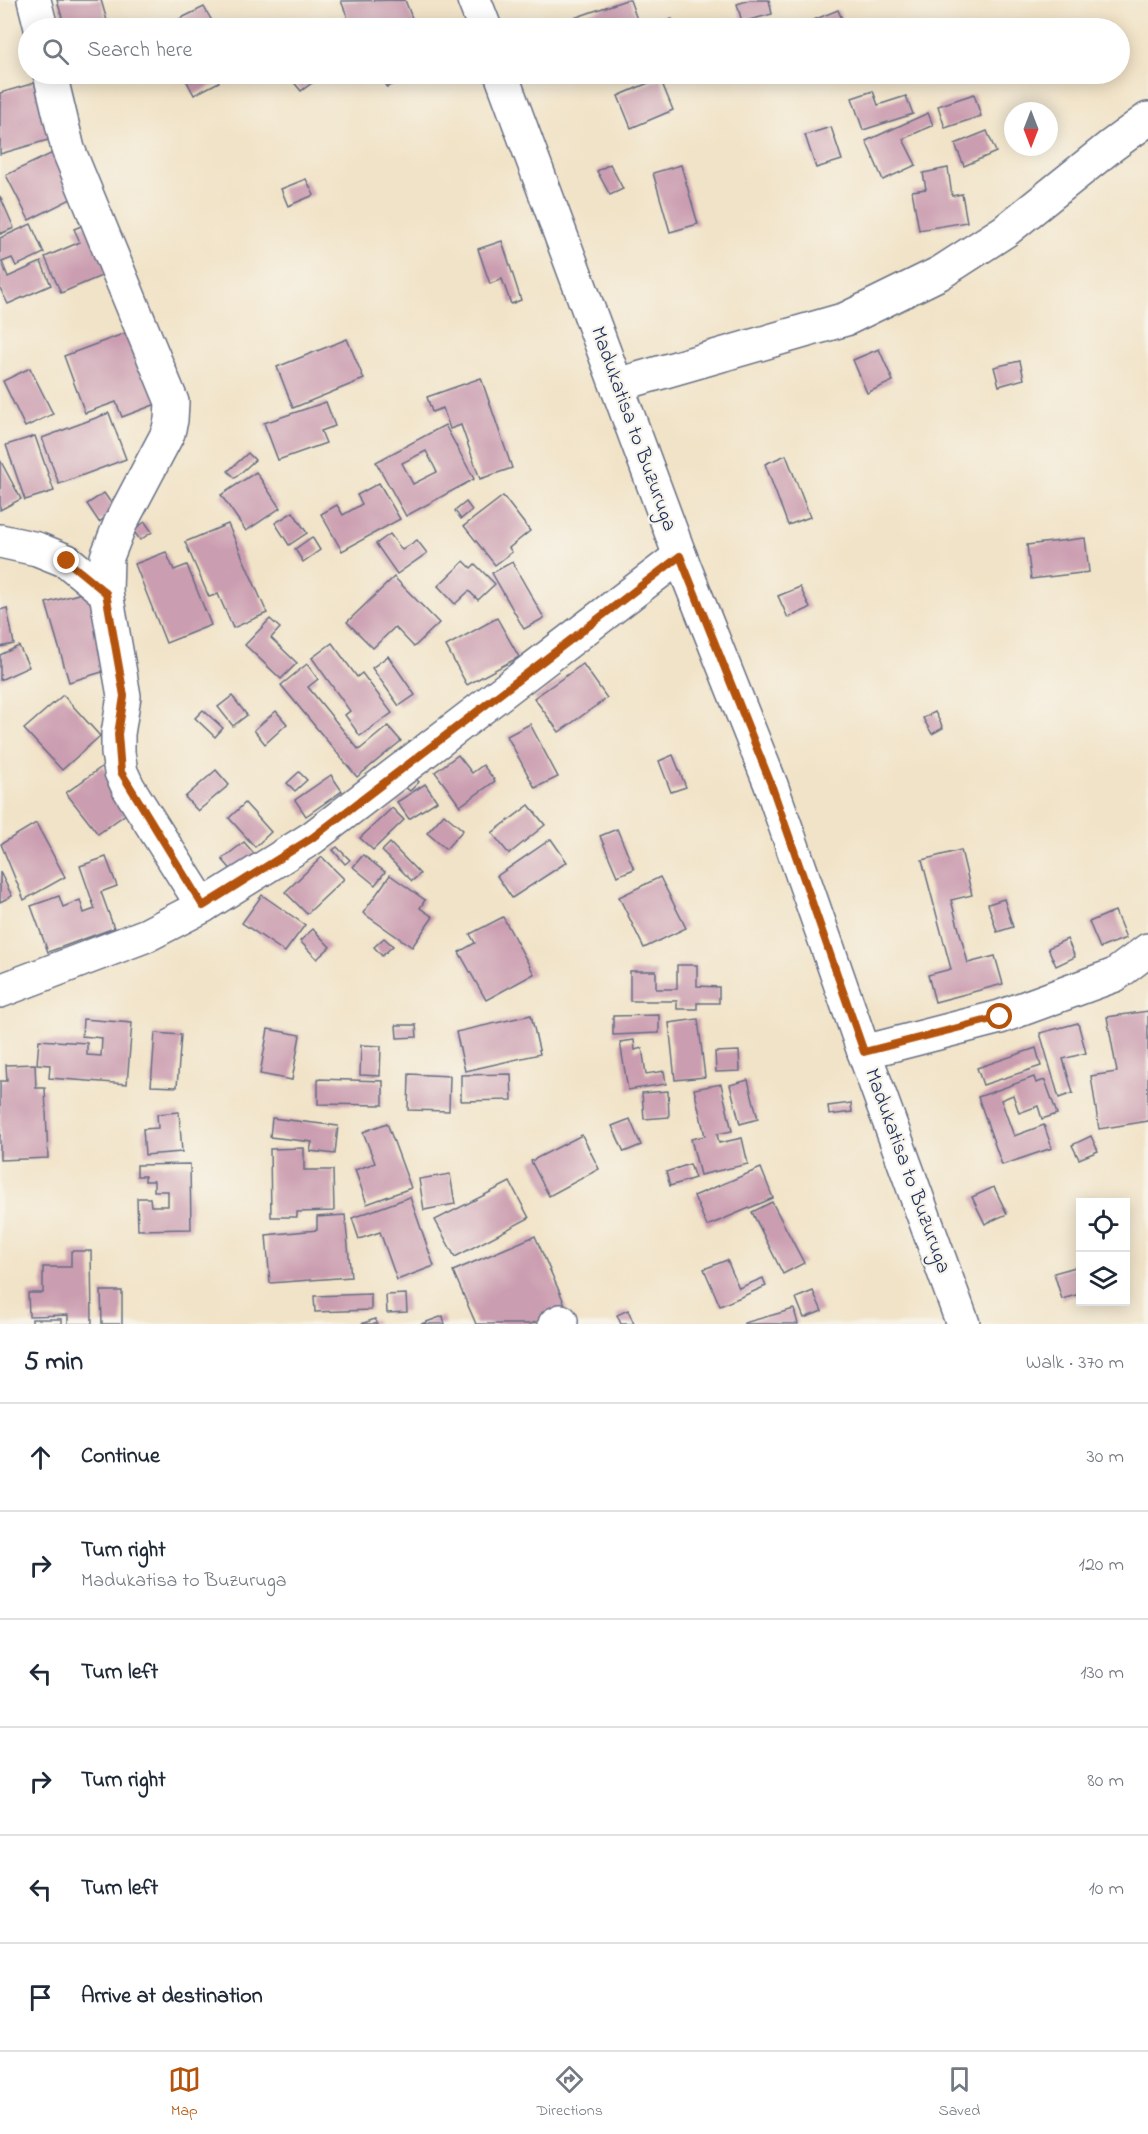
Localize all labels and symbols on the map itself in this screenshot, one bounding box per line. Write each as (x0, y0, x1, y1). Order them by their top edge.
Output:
north arrow (1004, 102, 1058, 156)
street label: Madukatisa to Buzuruga (580, 322, 684, 536)
route end (53, 547, 79, 573)
route start (986, 1003, 1012, 1029)
street label: Madukatisa to Buzuruga (854, 1064, 958, 1278)

